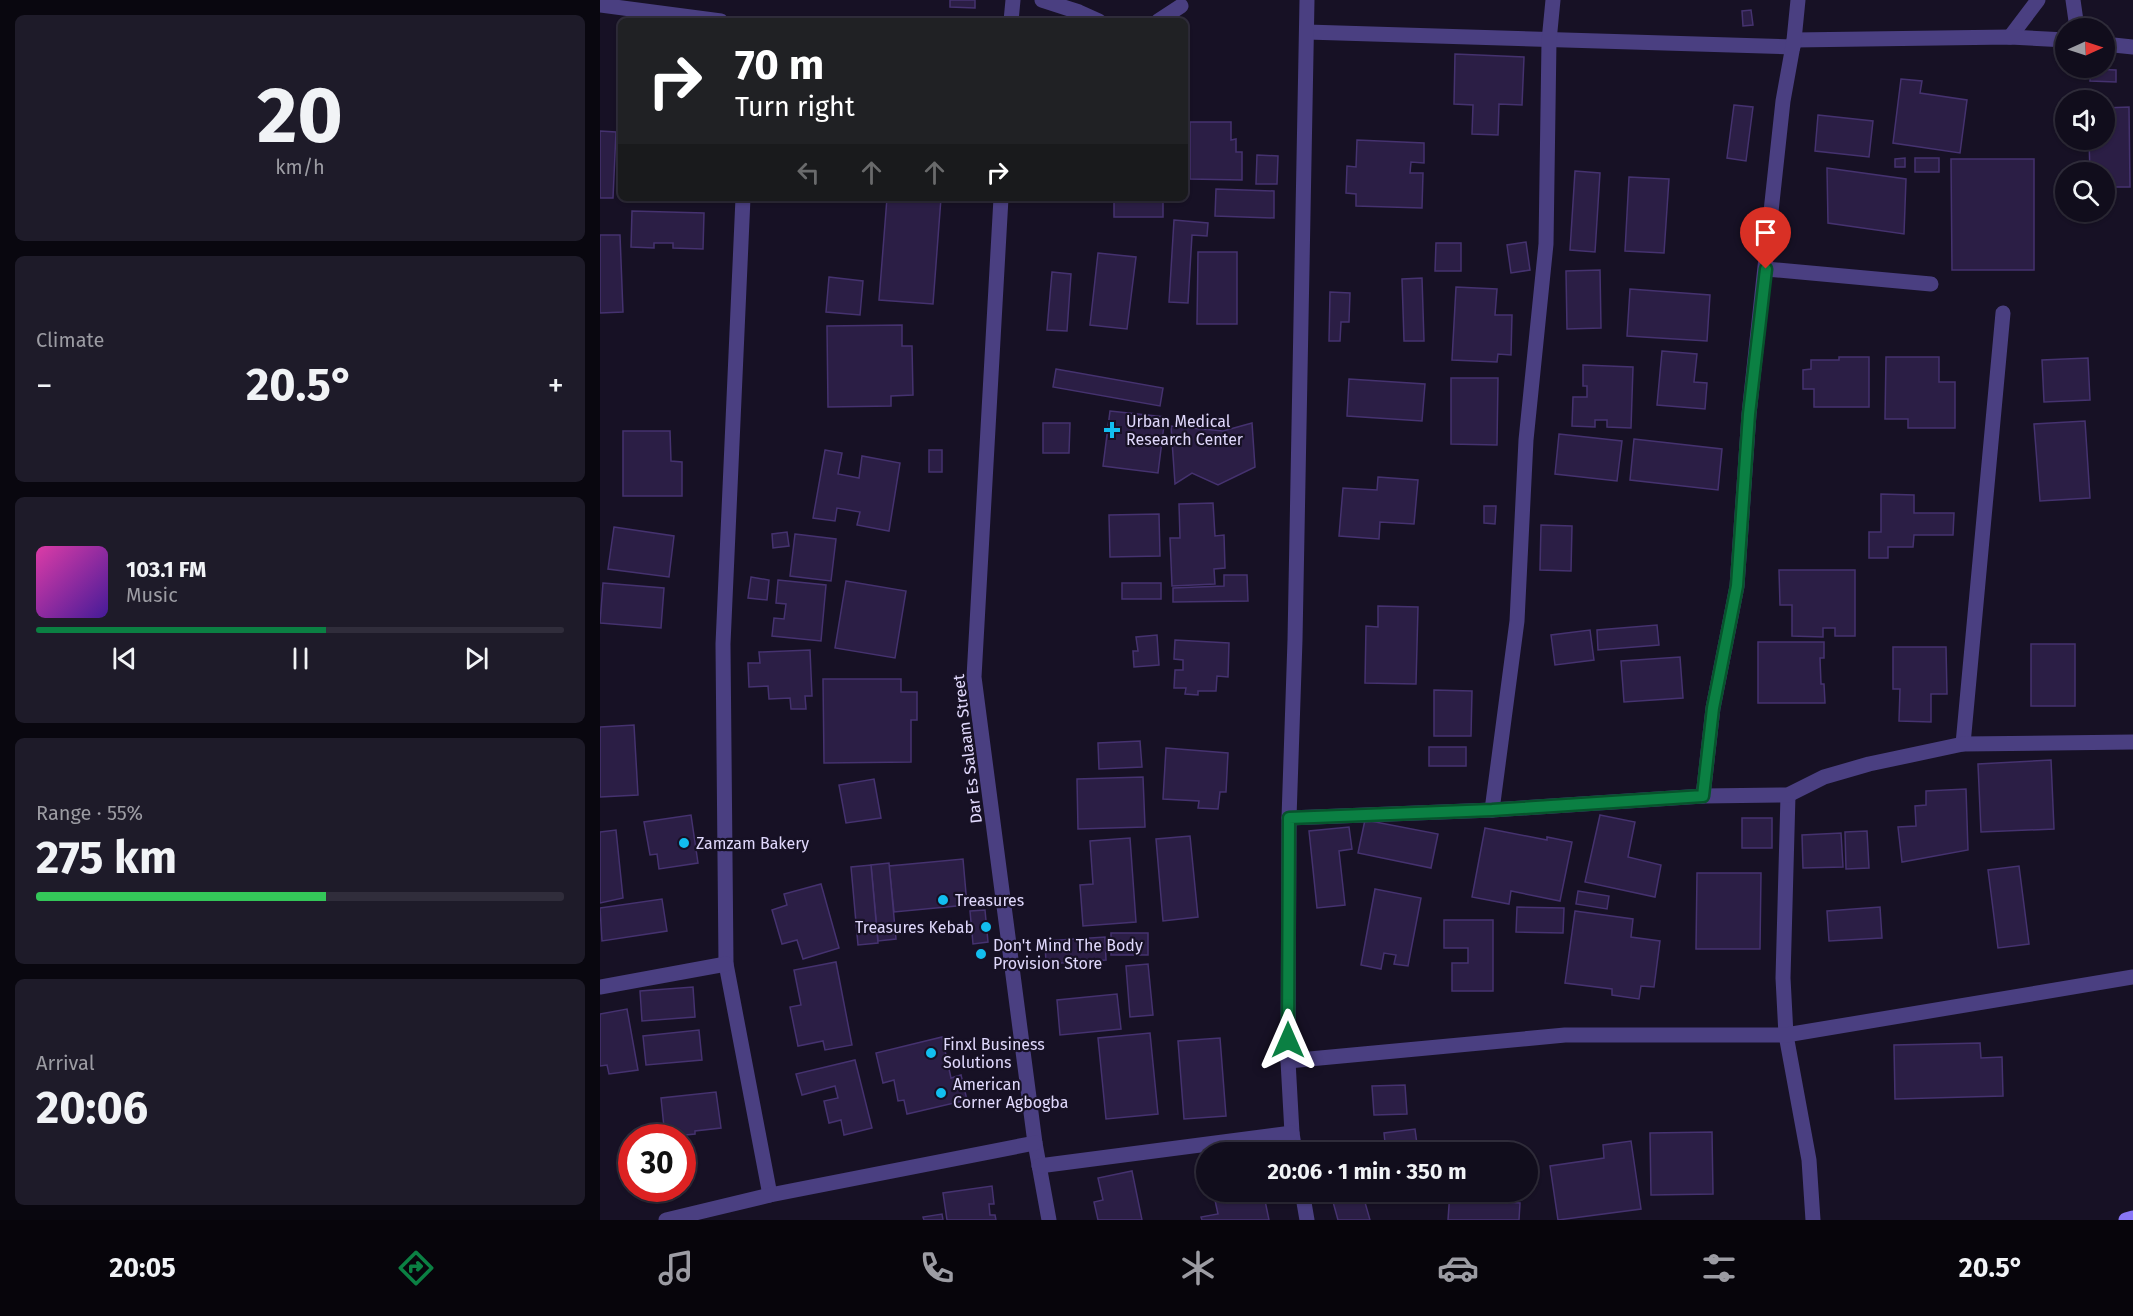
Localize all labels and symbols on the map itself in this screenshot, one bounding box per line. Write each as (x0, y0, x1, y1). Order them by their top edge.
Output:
north arrow (2055, 18, 2115, 78)
pin (1740, 207, 1791, 269)
place label: Urban Medical Research Center (1126, 412, 1244, 449)
marker: Urban Medical Research Center (1103, 421, 1121, 439)
street label: Dar Es Salaam Street (949, 673, 986, 825)
place label: Zamzam Bakery (696, 834, 809, 853)
marker: Zamzam Bakery (677, 836, 691, 850)
place label: Treasures (955, 891, 1024, 910)
marker: Treasures (936, 893, 950, 907)
place label: Treasures Kebab (855, 918, 974, 937)
marker: Treasures Kebab (979, 920, 993, 934)
place label: Don't Mind The Body Provision Store (993, 936, 1143, 973)
marker: Don't Mind The Body Provision Store (974, 947, 988, 961)
position arrow (1256, 1008, 1320, 1072)
place label: Finxl Business Solutions (943, 1035, 1045, 1072)
marker: Finxl Business Solutions (924, 1046, 938, 1060)
place label: American Corner Agbogba (953, 1075, 1068, 1112)
marker: American Corner Agbogba (934, 1086, 948, 1100)
speed limit sign: 30 (618, 1124, 696, 1202)

